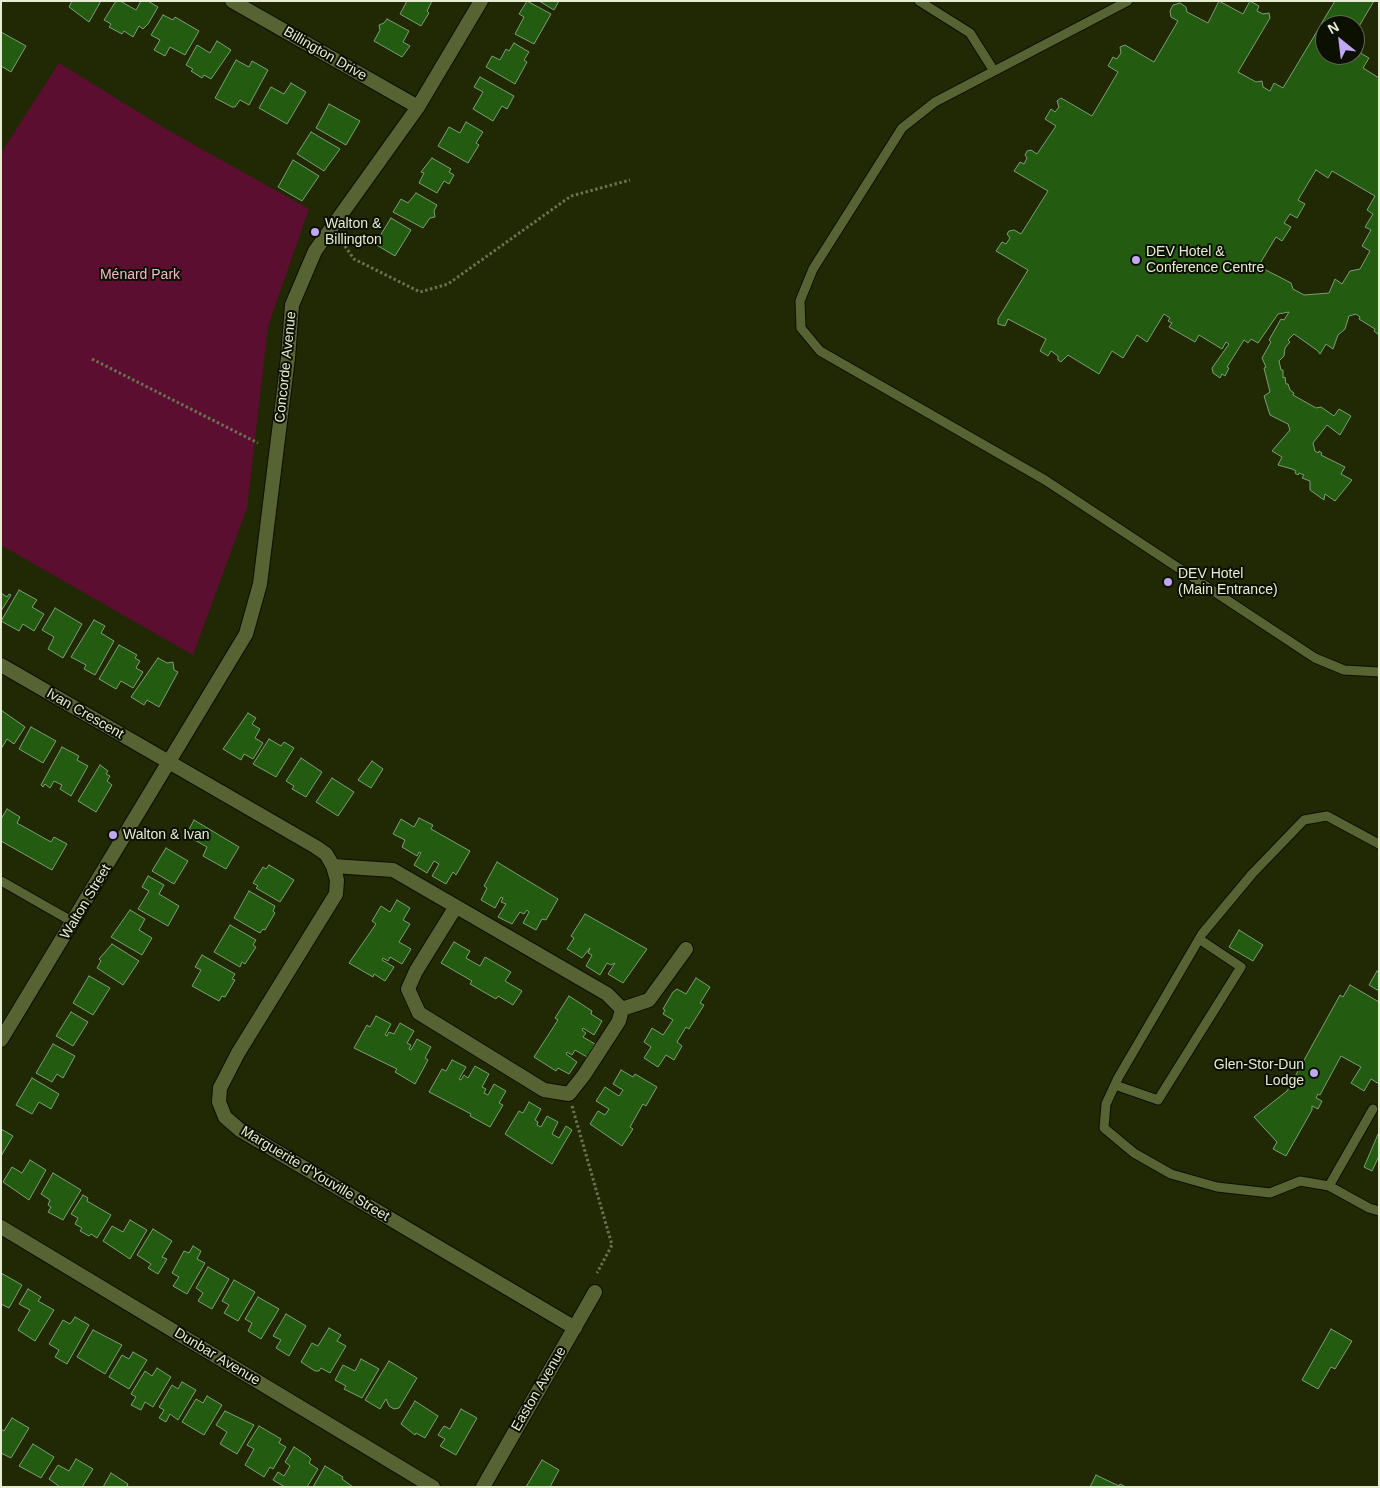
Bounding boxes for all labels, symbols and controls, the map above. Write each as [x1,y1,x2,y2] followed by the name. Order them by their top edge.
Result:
[1315,15,1365,65] north arrow
[1325,18,1342,37] text: N
[280,23,370,85] street label: Billington Drive
[325,216,382,248] place label: Walton & Billington
[309,226,321,238] marker: Walton & Billington
[1146,244,1264,276] place label: DEV Hotel & Conference Centre
[1130,254,1142,266] marker: DEV Hotel & Conference Centre
[100,267,180,283] park label: Ménard Park
[272,311,300,423] street label: Concorde Avenue
[1178,566,1278,598] place label: DEV Hotel (Main Entrance)
[1162,576,1174,588] marker: DEV Hotel (Main Entrance)
[43,685,127,743] street label: Ivan Crescent
[123,827,210,843] place label: Walton & Ivan
[107,829,119,841] marker: Walton & Ivan
[57,862,115,942] street label: Walton Street
[1214,1057,1304,1090] place label: Glen-Stor-Dun Lodge
[1308,1067,1320,1079] marker: Glen-Stor-Dun Lodge
[238,1123,392,1225] street label: Marguerite d'Youville Street
[171,1325,263,1389] street label: Dunbar Avenue
[508,1344,570,1434] street label: Easton Avenue

